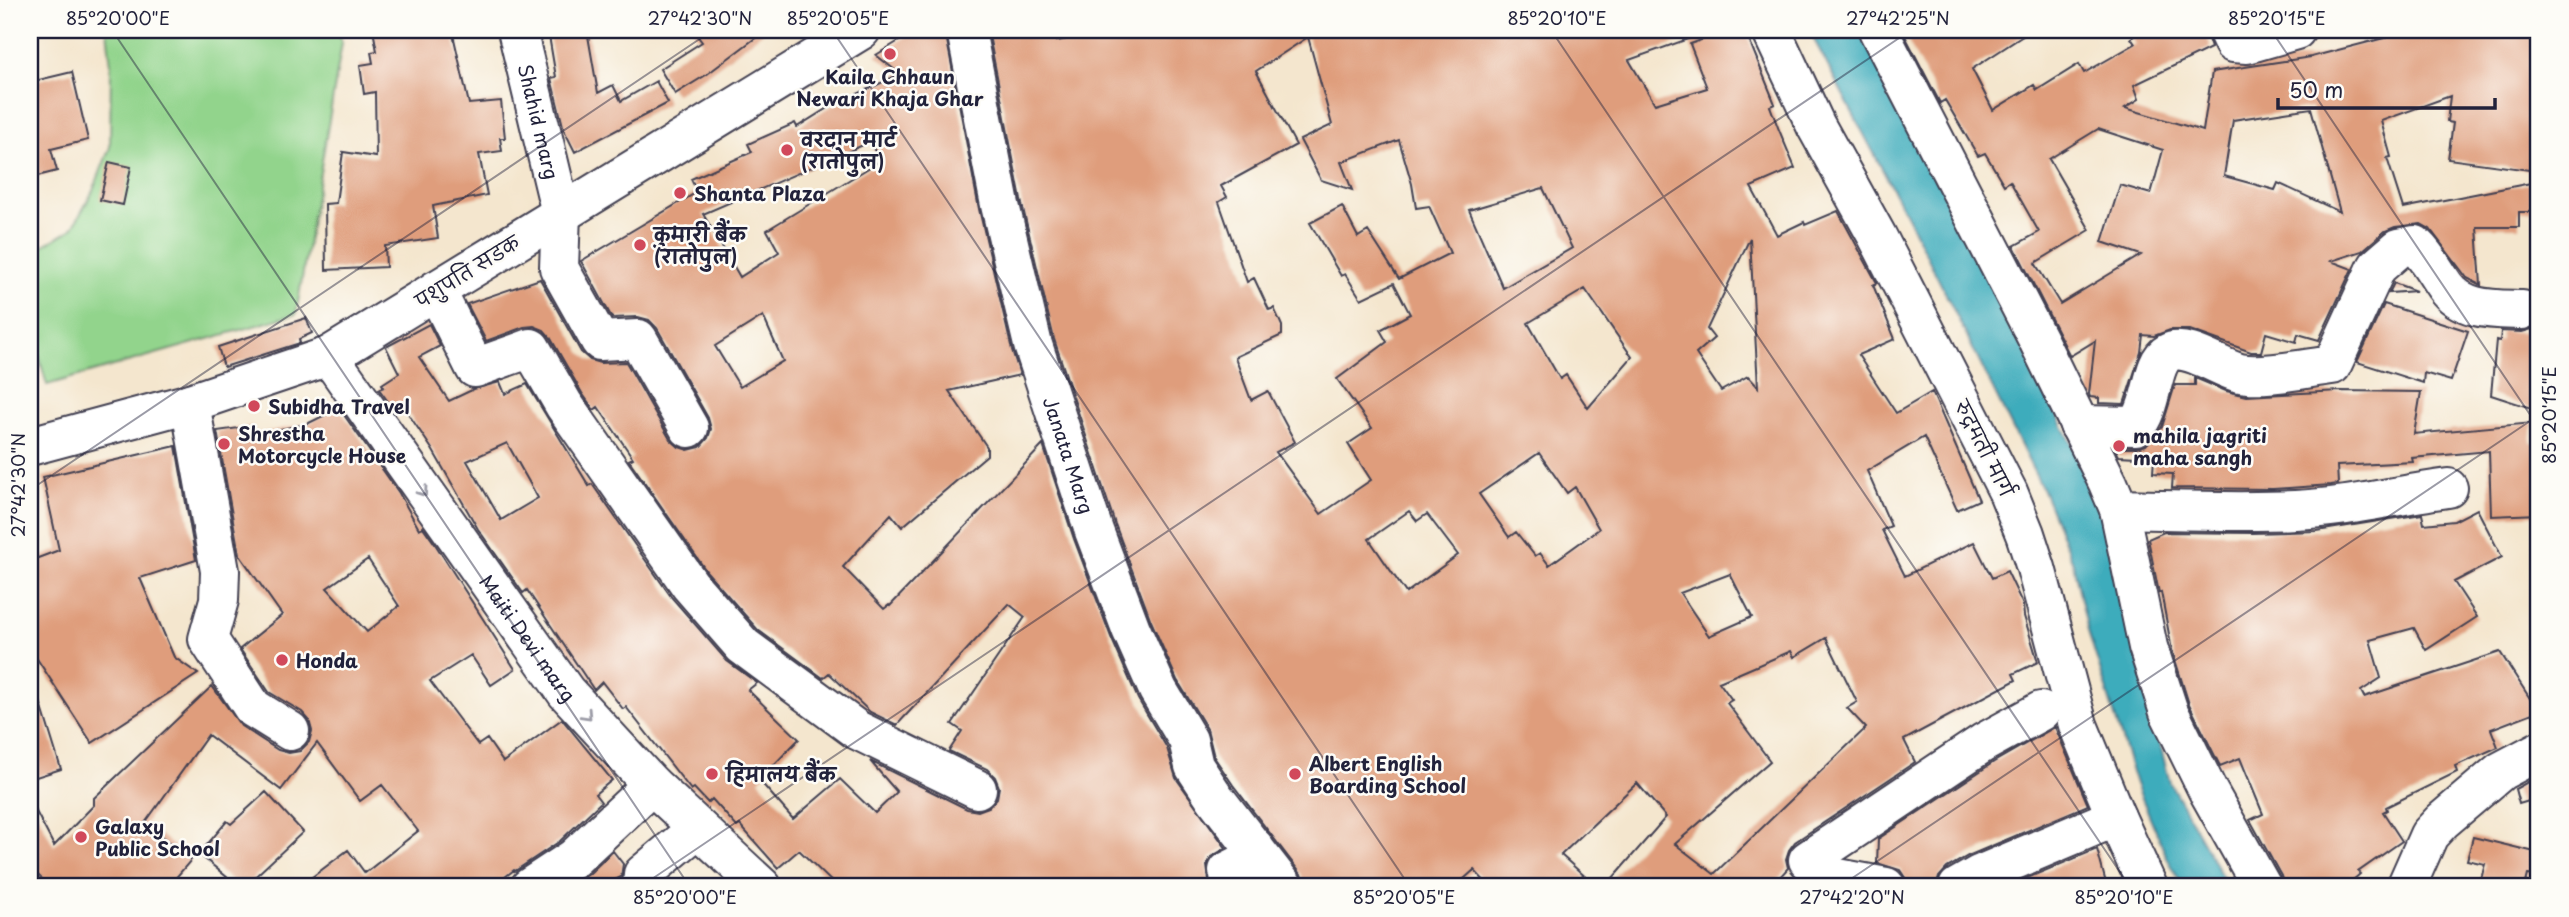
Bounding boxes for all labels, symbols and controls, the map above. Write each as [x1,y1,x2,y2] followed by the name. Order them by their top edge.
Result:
[66,4,170,31] text: 85°20'00"E
[648,4,752,31] text: 27°42'30"N
[787,4,889,31] text: 85°20'05"E
[1507,4,1607,31] text: 85°20'10"E
[1846,4,1950,31] text: 27°42'25"N
[2228,4,2326,31] text: 85°20'15"E
[882,46,898,62] marker: Kaila Chhaun Newari Khaja Ghar
[512,61,566,182] street label: Shahid marg
[797,62,984,112] place label: Kaila Chhaun Newari Khaja Ghar
[2278,66,2496,110] scale bar
[2289,73,2343,105] text: 50 m
[799,125,898,177] place label: वरदान मार्ट (रातोपुल)
[779,142,795,158] marker: वरदान मार्ट (रातोपुल)
[694,179,826,207] place label: Shanta Plaza
[672,185,688,201] marker: Shanta Plaza
[652,218,748,272] place label: कुमारी बैंक (रातोपुल)
[409,227,526,316] street label: पशुपति सडक
[632,237,648,253] marker: कुमारी बैंक (रातोपुल)
[2535,366,2562,464] text: 85°20'15"E
[268,392,410,420] place label: Subidha Travel
[1037,393,1101,517] street label: Janata Marg
[1948,394,2022,503] street label: रुद्रमती मार्ग
[246,398,262,414] marker: Subidha Travel
[238,419,406,469] place label: Shrestha Motorcycle House
[2133,421,2267,471] place label: mahila jagriti maha sangh
[4,433,31,537] text: 27°42'30"N
[216,436,232,452] marker: Shrestha Motorcycle House
[2111,438,2127,454] marker: mahila jagriti maha sangh
[415,485,428,497] one-way arrow
[473,569,582,708] street label: Maiti Devi marg
[296,646,358,674] place label: Honda
[274,652,290,668] marker: Honda
[579,707,591,720] one-way arrow
[1309,749,1466,799] place label: Albert English Boarding School
[724,758,838,788] place label: हिमालय बैंक
[704,766,720,782] marker: हिमालय बैंक
[1287,766,1303,782] marker: Albert English Boarding School
[95,812,220,862] place label: Galaxy Public School
[73,829,89,845] marker: Galaxy Public School
[633,883,737,910] text: 85°20'00"E
[1353,883,1455,910] text: 85°20'05"E
[1799,883,1905,910] text: 27°42'20"N
[2074,883,2174,910] text: 85°20'10"E

